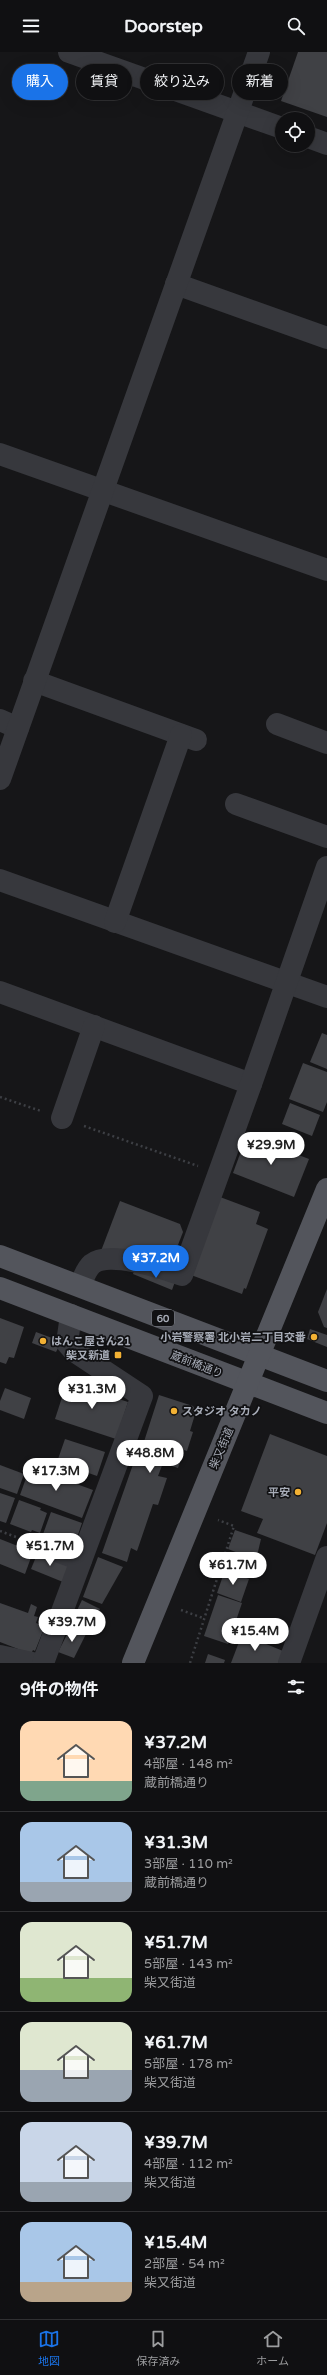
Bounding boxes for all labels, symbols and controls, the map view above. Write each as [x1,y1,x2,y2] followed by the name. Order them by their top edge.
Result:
[20,15,42,37] icon: menu
[124,15,203,37] text: Doorstep
[285,15,307,37] icon: search
[12,64,68,100] chip: 購入
[76,64,132,100] chip: 賃貸
[140,64,224,100] chip: 絞り込み
[232,64,288,100] chip: 新着
[275,112,315,152] map controls
[275,112,315,152] button: locate
[238,1132,304,1166] pin: ¥29.9M
[247,1137,295,1153] text: ¥29.9M
[123,1245,189,1279] pin: ¥37.2M
[132,1250,180,1266] text: ¥37.2M
[152,1310,174,1326] road number: 60
[160,1331,306,1344] place label: 小岩警察署 北小岩二丁目交番
[309,1332,319,1342] marker: 小岩警察署 北小岩二丁目交番
[51,1335,131,1348] place label: はんこ屋さん21
[38,1336,48,1346] marker: はんこ屋さん21
[66,1349,110,1362] place label: 柴又新道
[169,1349,225,1380] street label: 蔵前橋通り
[113,1350,123,1360] marker: 柴又新道
[59,1376,125,1410] pin: ¥31.3M
[68,1381,116,1397] text: ¥31.3M
[182,1405,262,1418] place label: スタジオ タカノ
[169,1406,179,1416] marker: スタジオ タカノ
[207,1425,236,1471] street label: 柴又街道
[117,1440,183,1474] pin: ¥48.8M
[126,1445,174,1461] text: ¥48.8M
[23,1458,89,1492] pin: ¥17.3M
[32,1463,80,1479] text: ¥17.3M
[268,1486,290,1499] place label: 平安
[293,1487,303,1497] marker: 平安
[17,1533,83,1567] pin: ¥51.7M
[26,1538,74,1554] text: ¥51.7M
[200,1552,266,1586] pin: ¥61.7M
[209,1557,257,1573] text: ¥61.7M
[39,1609,105,1643] pin: ¥39.7M
[48,1614,96,1630] text: ¥39.7M
[222,1618,288,1652] pin: ¥15.4M
[231,1623,279,1639] text: ¥15.4M
[285,1676,307,1698] icon: filters
[20,1679,99,1700] text: 9件の物件
[144,1732,207,1753] text: ¥37.2M
[52,1737,100,1785] icon: home
[144,1756,233,1772] text: 4部屋 · 148 m²
[144,1775,209,1791] text: 蔵前橋通り
[144,1832,208,1853] text: ¥31.3M
[52,1838,100,1886] icon: home
[144,1856,233,1872] text: 3部屋 · 110 m²
[144,1875,209,1891] text: 蔵前橋通り
[144,1932,208,1953] text: ¥51.7M
[52,1938,100,1986] icon: home
[144,1956,233,1972] text: 5部屋 · 143 m²
[144,1975,196,1991] text: 柴又街道
[144,2032,208,2053] text: ¥61.7M
[52,2038,100,2086] icon: home
[144,2056,233,2072] text: 5部屋 · 178 m²
[144,2075,196,2091] text: 柴又街道
[144,2132,208,2153] text: ¥39.7M
[52,2138,100,2186] icon: home
[144,2156,233,2172] text: 4部屋 · 112 m²
[144,2175,196,2191] text: 柴又街道
[144,2232,208,2253] text: ¥15.4M
[52,2238,100,2286] icon: home
[144,2256,225,2272] text: 2部屋 · 54 m²
[144,2275,196,2291] text: 柴又街道
[38,2328,60,2368] tab: 地図
[136,2328,180,2368] tab: 保存済み
[256,2328,289,2368] tab: ホーム

